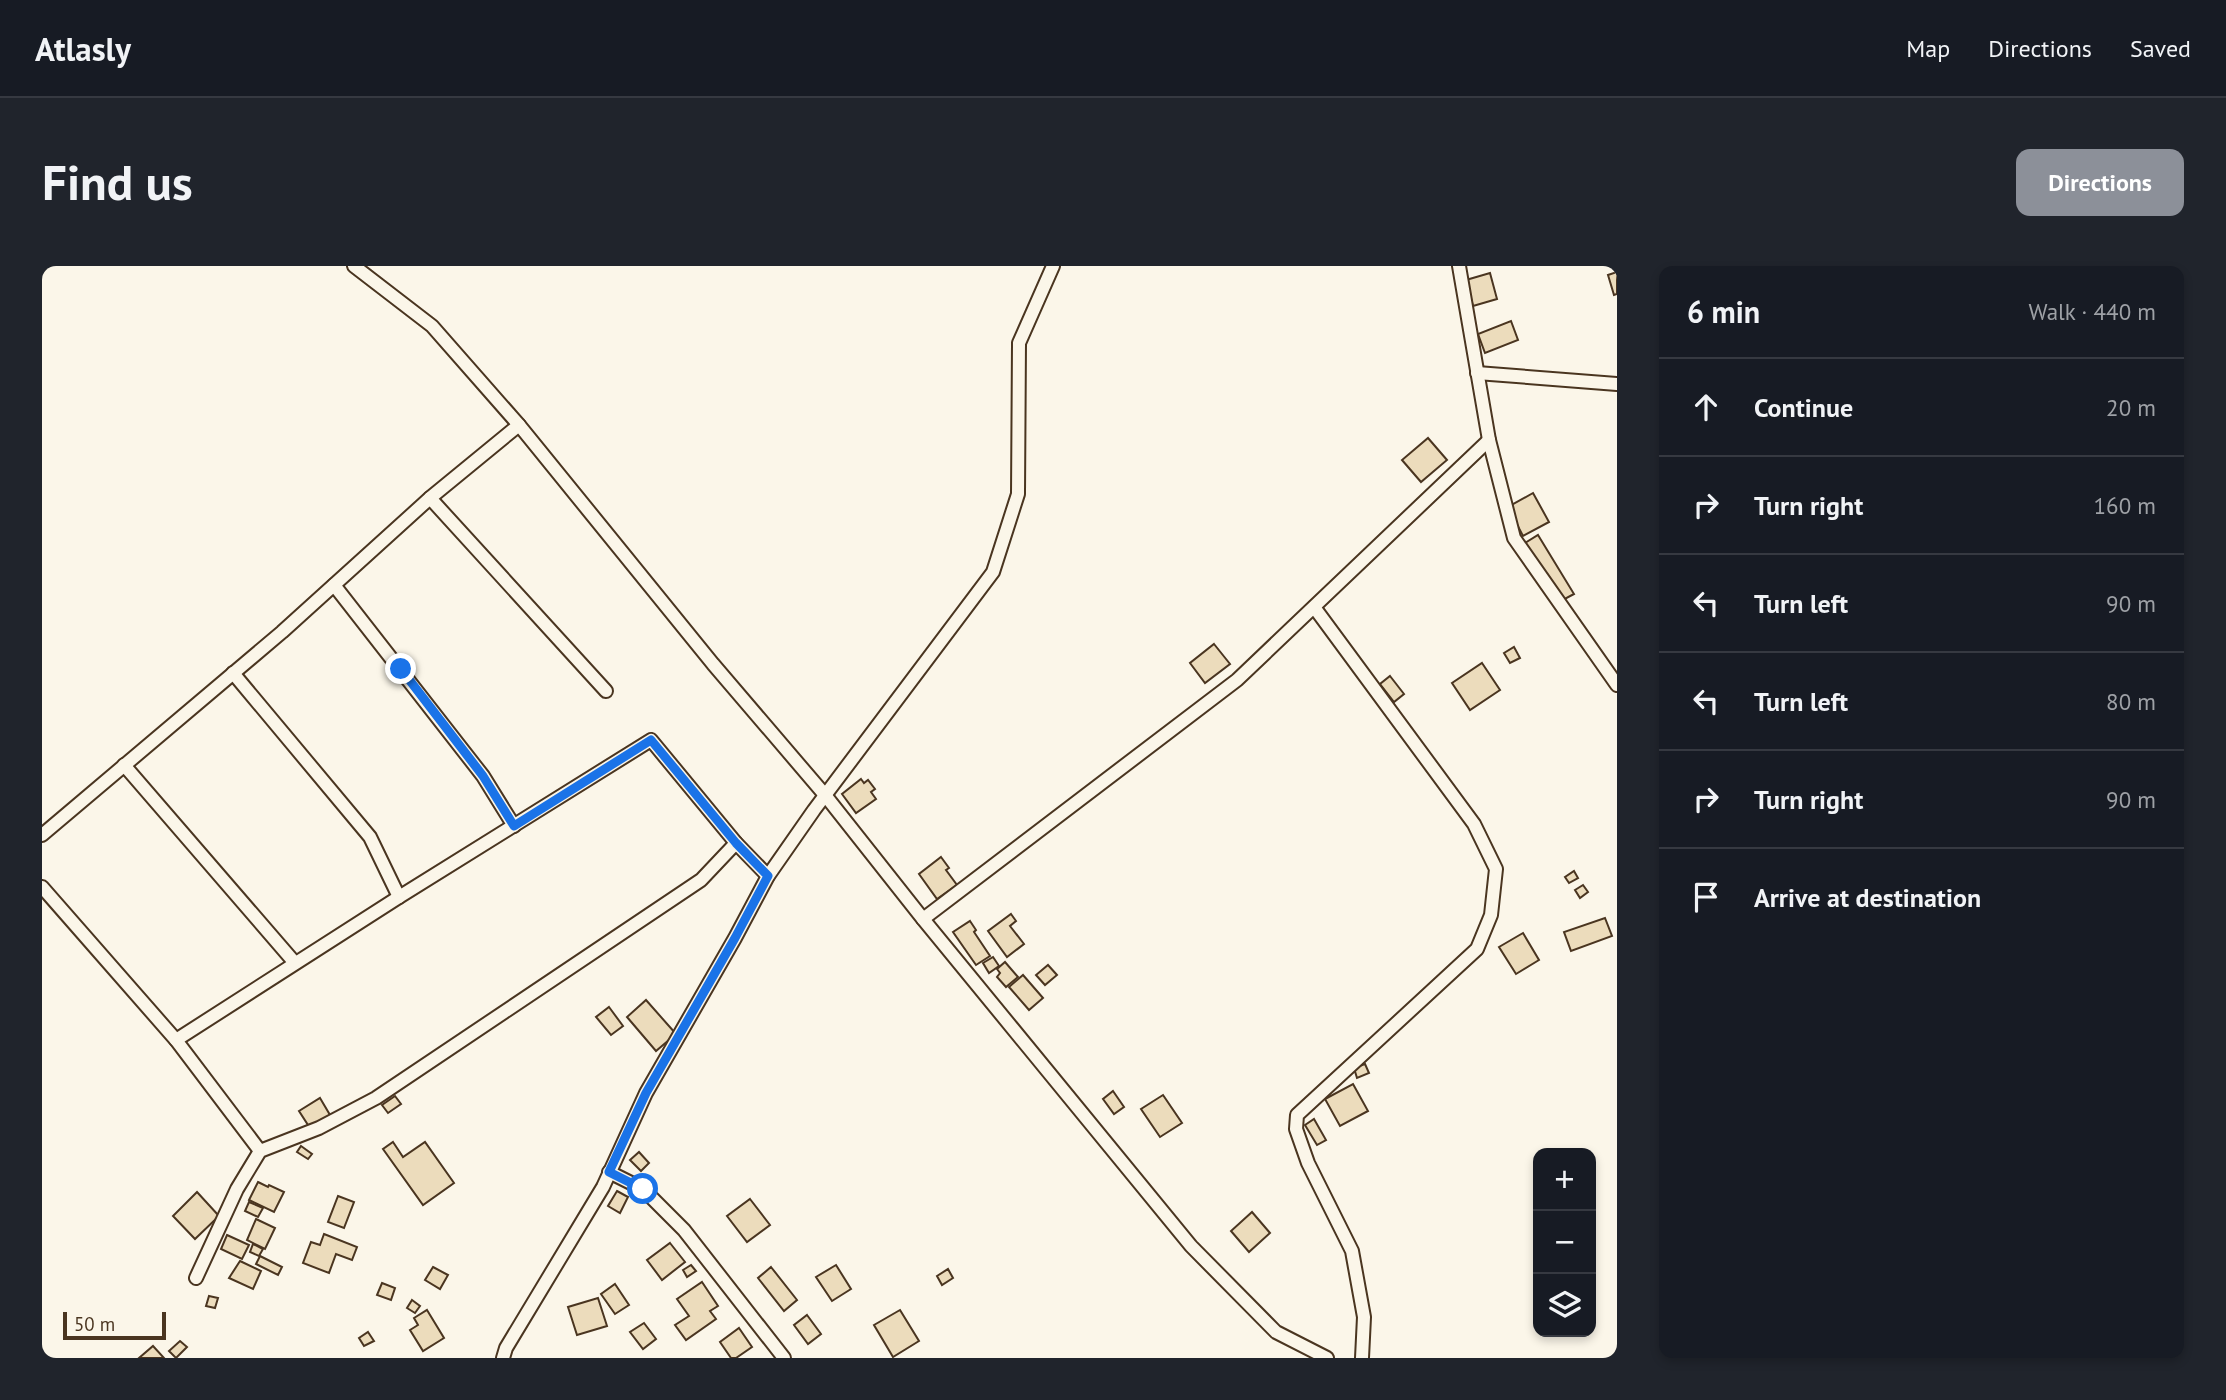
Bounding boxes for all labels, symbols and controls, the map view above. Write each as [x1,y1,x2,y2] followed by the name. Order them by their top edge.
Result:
[35,27,131,70] text: Atlasly
[1906,33,1950,64] text: Map
[1988,33,2092,64] text: Directions
[2130,33,2191,64] text: Saved
[2016,149,2184,216] button: Directions
[42,150,193,214] text: Find us
[1687,292,1760,331] text: 6 min
[2029,297,2156,326] text: Walk · 440 m
[1687,388,1725,426] icon: ahead
[1754,391,1853,424] text: Continue
[2106,393,2156,422] text: 20 m
[1687,486,1725,524] icon: right
[1754,489,1863,522] text: Turn right
[2094,491,2156,520] text: 160 m
[1687,584,1725,622] icon: left
[1754,587,1848,620] text: Turn left
[2106,589,2156,618] text: 90 m
[385,653,416,684] route end
[1687,682,1725,720] icon: left
[1754,685,1848,718] text: Turn left
[2106,687,2156,716] text: 80 m
[1687,780,1725,818] icon: right
[1754,783,1863,816] text: Turn right
[2106,785,2156,814] text: 90 m
[1687,878,1725,916] icon: arrive
[1754,881,1981,914] text: Arrive at destination
[1533,1148,1596,1337] map controls
[1533,1148,1596,1211] button: +
[627,1173,658,1204] route start
[1533,1211,1596,1274] button: −
[1533,1274,1596,1337] button: layers
[63,1309,166,1341] scale bar
[74,1312,115,1336] text: 50 m

